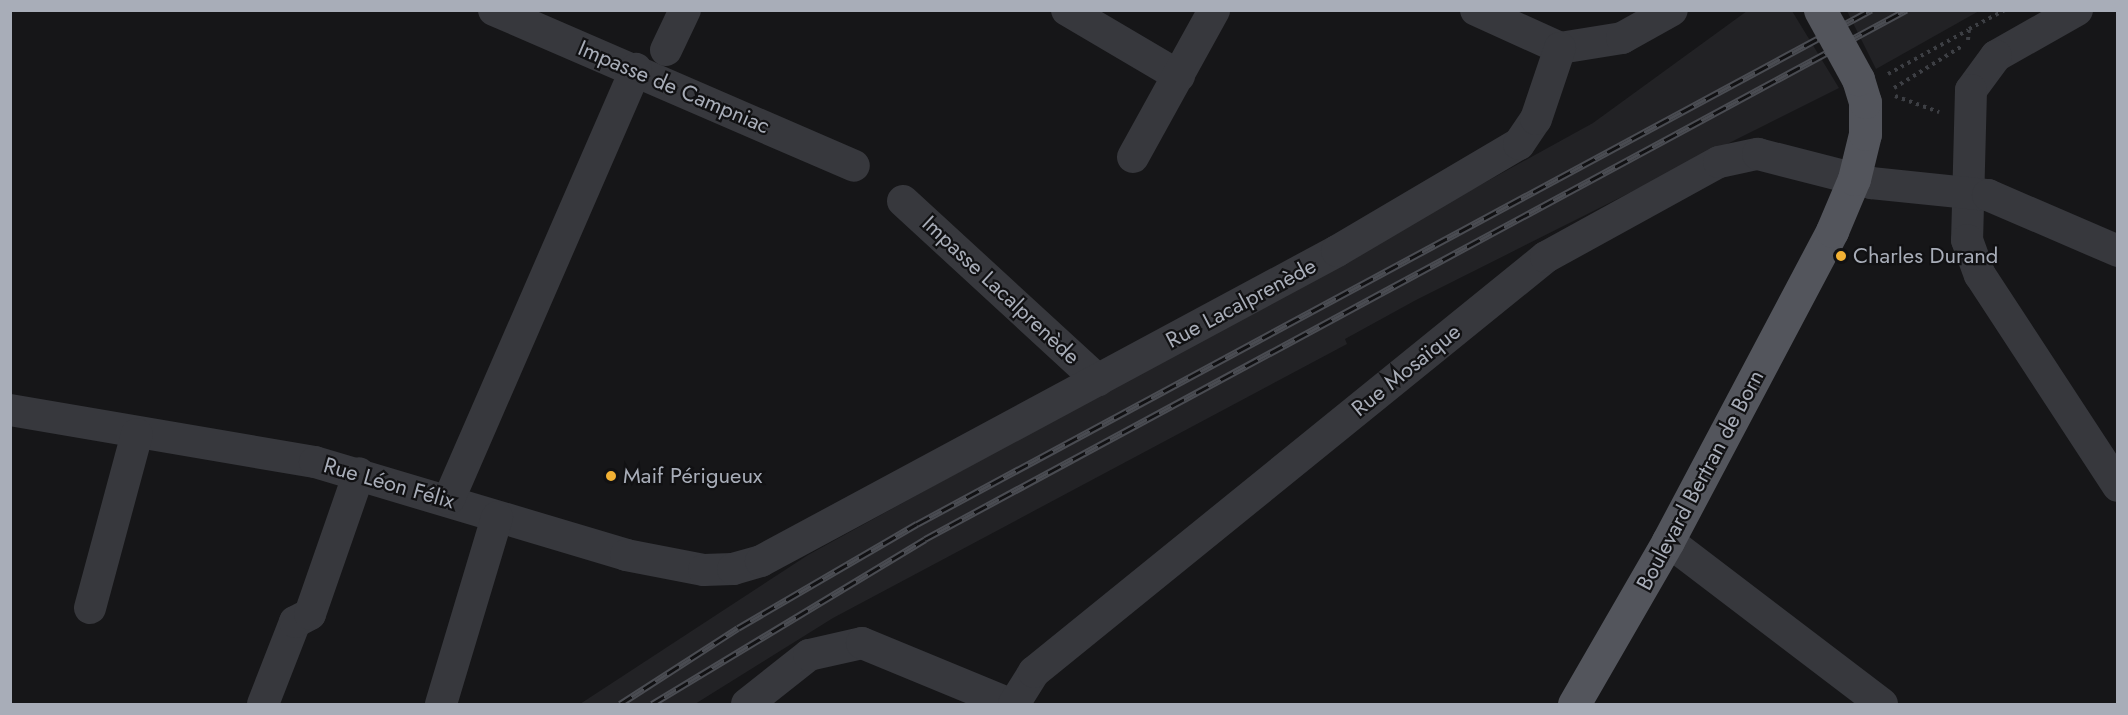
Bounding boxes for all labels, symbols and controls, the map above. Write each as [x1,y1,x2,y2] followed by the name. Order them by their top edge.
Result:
[574,35,774,139] street label: Impasse de Campniac
[917,210,1085,370] street label: Impasse Lacalprenède
[1853,243,1998,269] place label: Charles Durand
[1834,249,1848,263] marker: Charles Durand
[1161,252,1321,354] street label: Rue Lacalprenède
[1346,318,1466,422] street label: Rue Mosaïque
[1631,365,1769,595] street label: Boulevard Bertran de Born
[321,452,457,514] street label: Rue Léon Félix
[623,463,762,489] place label: Maif Périgueux
[604,469,618,483] marker: Maif Périgueux

